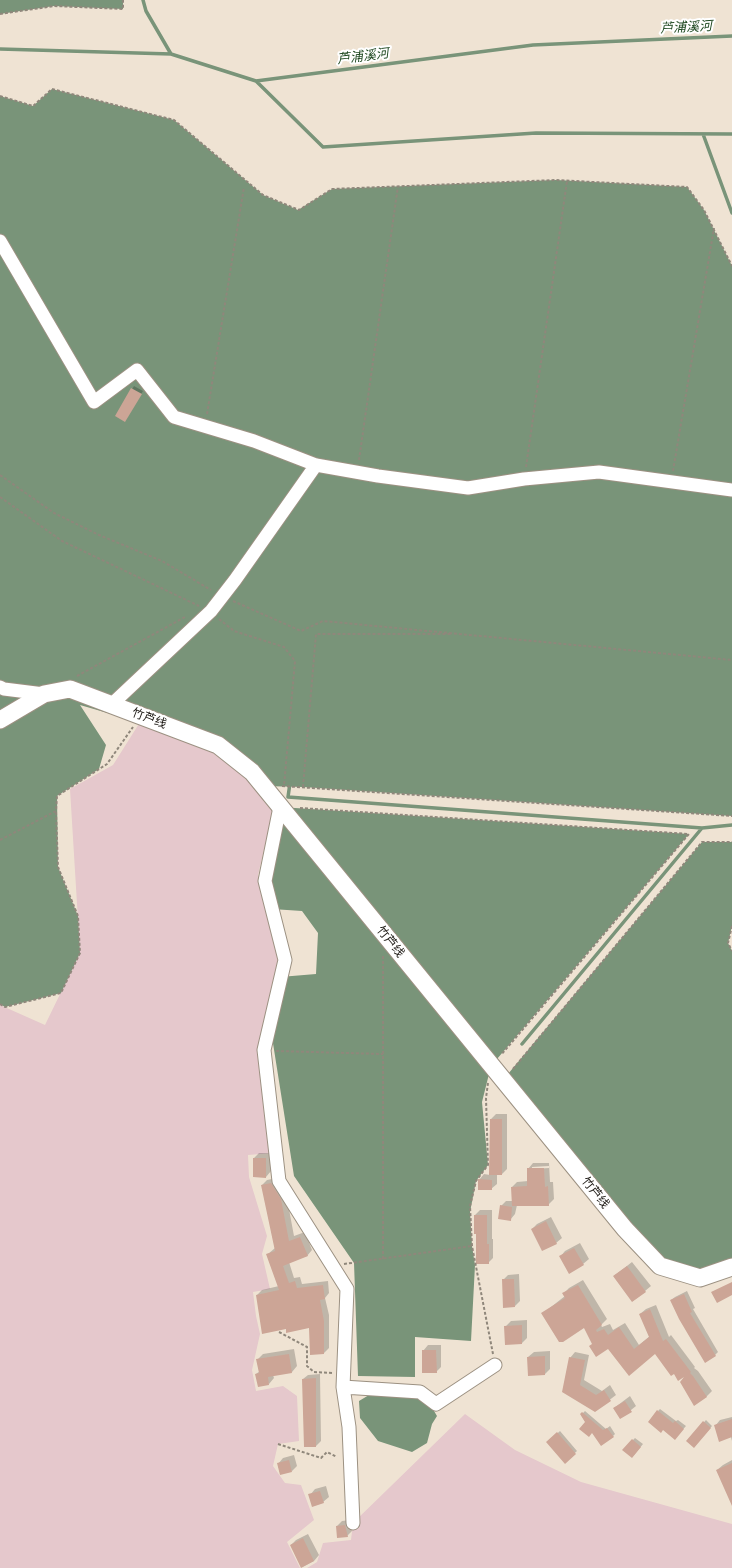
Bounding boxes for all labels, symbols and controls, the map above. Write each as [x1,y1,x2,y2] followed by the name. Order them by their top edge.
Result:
[660,19,712,37] water label: 芦浦溪河
[336,46,390,68] water label: 芦浦溪河
[130,706,168,732] street label: 竹芦线
[373,923,407,961] street label: 竹芦线
[578,1174,612,1212] street label: 竹芦线

